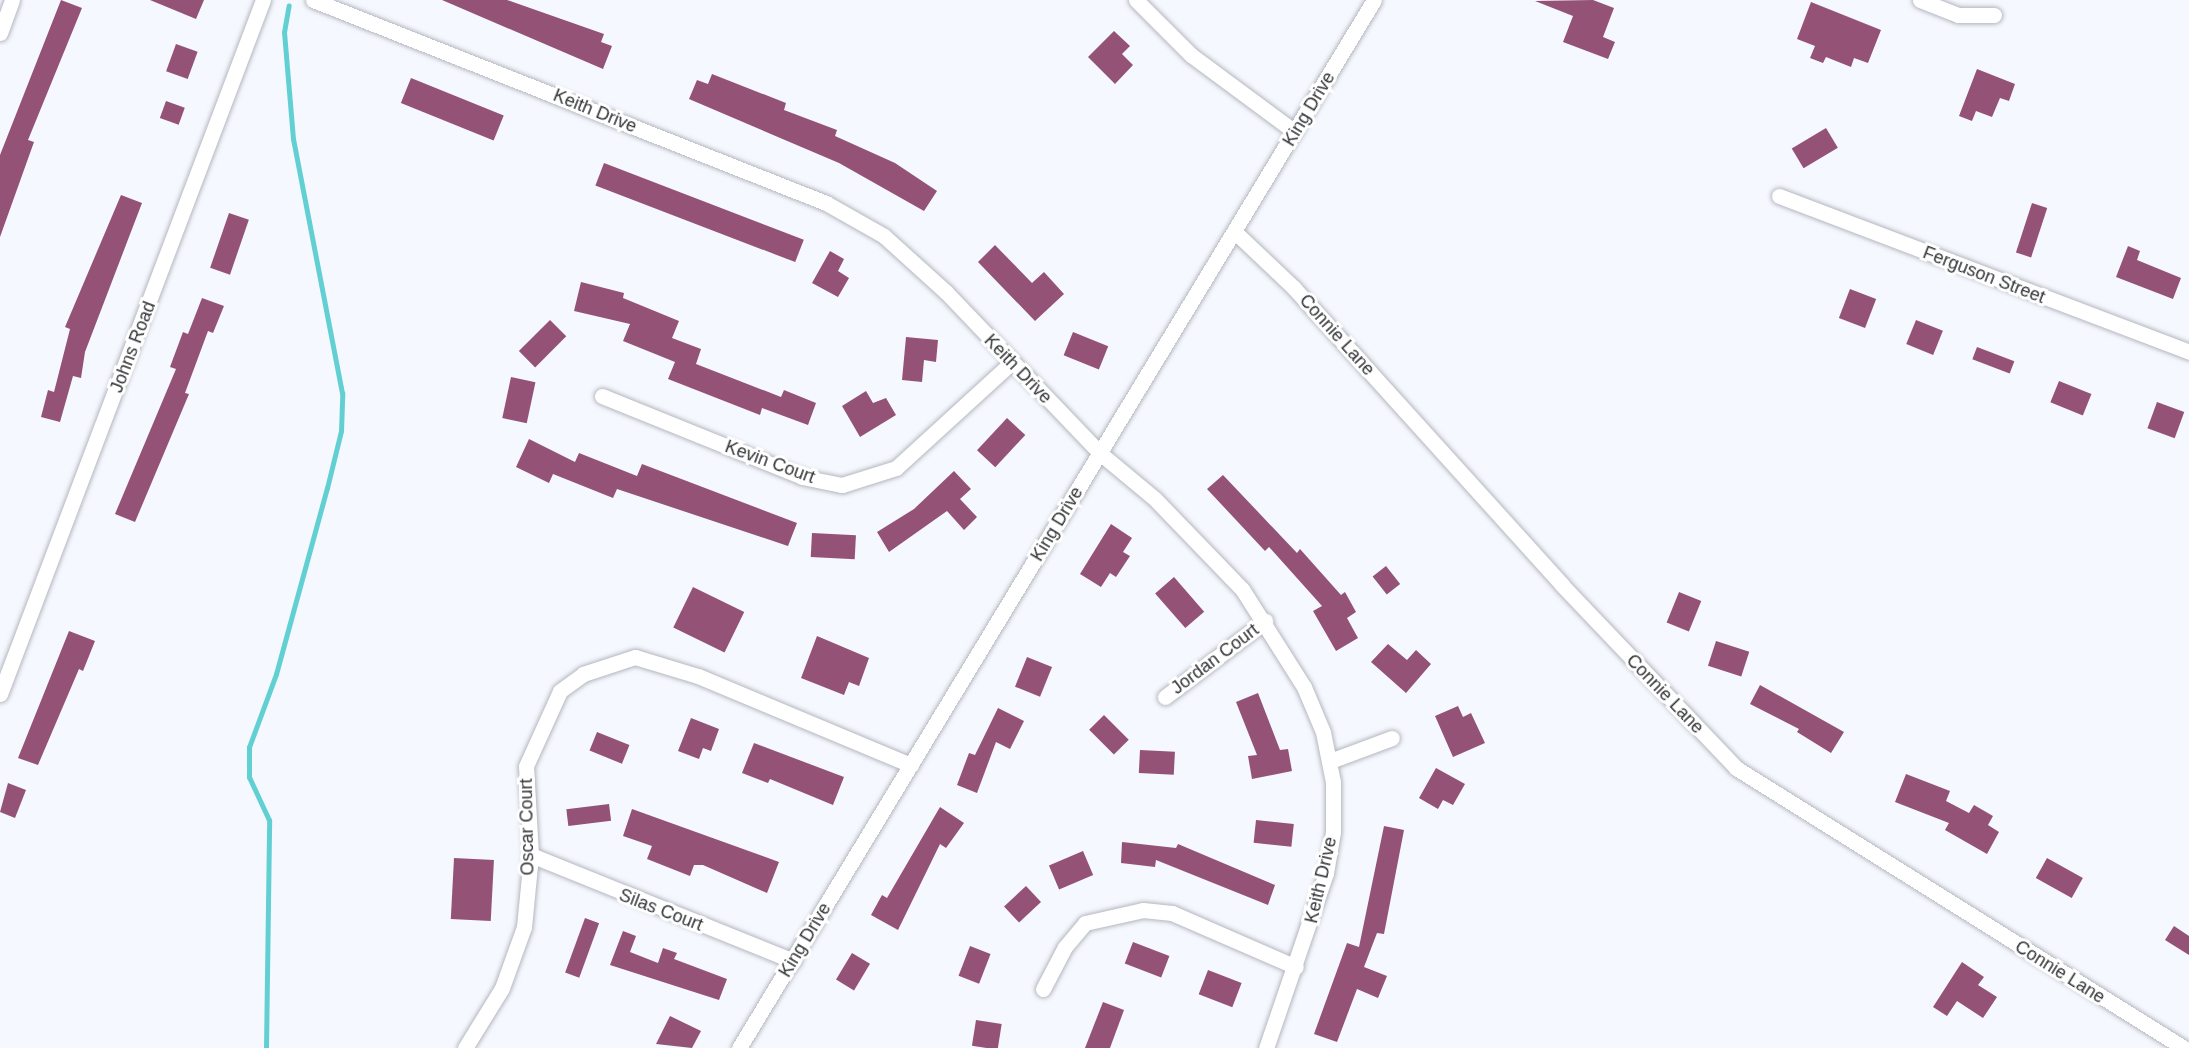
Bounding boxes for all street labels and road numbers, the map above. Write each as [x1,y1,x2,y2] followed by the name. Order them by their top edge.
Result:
[1278,68,1340,150] street label: King Drive
[550,84,640,138] street label: Keith Drive
[1920,242,2048,308] street label: Ferguson Street
[1295,290,1379,380] street label: Connie Lane
[106,298,160,396] street label: Johns Road
[980,330,1056,408] street label: Keith Drive
[722,436,818,488] street label: Kevin Court
[1026,483,1088,565] street label: King Drive
[1167,619,1263,699] street label: Jordan Court
[1622,650,1708,738] street label: Connie Lane
[515,778,539,876] street label: Oscar Court
[1301,835,1341,925] street label: Keith Drive
[616,884,706,936] street label: Silas Court
[774,899,836,981] street label: King Drive
[2011,936,2109,1008] street label: Connie Lane

